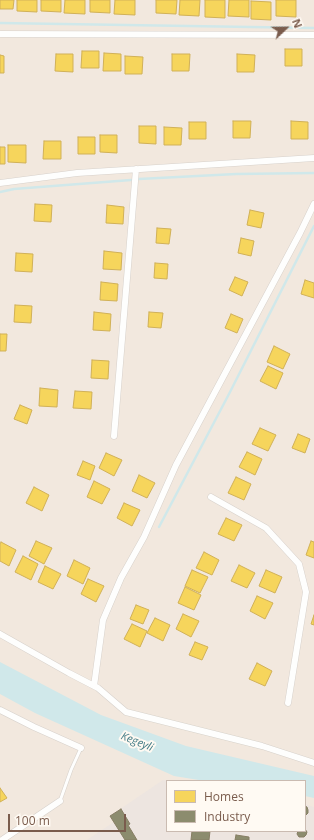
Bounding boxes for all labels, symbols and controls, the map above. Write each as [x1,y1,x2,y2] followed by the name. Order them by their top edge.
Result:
[266,8,306,48] north arrow
[289,16,306,30] text: N
[119,730,155,754] water label: Kegeyli
[166,780,306,832] legend
[204,788,244,805] text: Homes
[10,806,128,832] scale bar
[204,808,250,825] text: Industry
[15,812,50,829] text: 100 m

